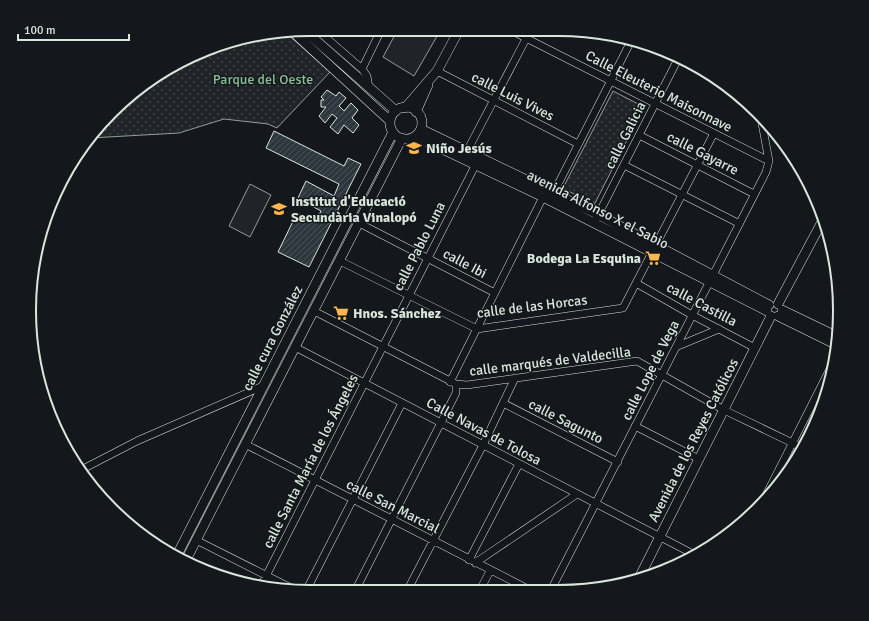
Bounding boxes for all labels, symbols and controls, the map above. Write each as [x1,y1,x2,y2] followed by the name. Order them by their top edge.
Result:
[18,16,129,42] scale bar
[24,23,56,38] text: 100 m
[583,47,735,136] street label: Calle Eleuterio Maisonnave
[469,68,557,125] street label: calle Luis Vives
[213,71,313,88] park label: Parque del Oeste
[601,99,650,172] street label: calle Galicia
[664,128,741,179] street label: calle Gayarre
[405,139,423,157] school or university icon: Niño Jesús
[426,140,492,157] place label: Niño Jesús
[524,166,671,253] street label: avenida Alfonso X el Sabio
[291,193,417,226] place label: Institut d'Educació Secundària Vinalopó
[390,199,449,294] street label: calle Pablo Luna
[270,200,288,218] school or university icon: Institut d'Educació Secundària Vinalopó
[440,245,490,282] street label: calle Ibi
[644,249,662,267] supermarket icon: Bodega La Esquina
[527,250,641,267] place label: Bodega La Esquina
[664,279,740,330] street label: calle Castilla
[239,283,306,394] street label: calle cura González
[476,291,588,322] street label: calle de las Horcas
[332,304,350,322] supermarket icon: Hnos. Sánchez
[353,305,441,322] place label: Hnos. Sánchez
[618,317,683,423] street label: calle Lope de Vega
[468,343,632,380] street label: calle marqués de Valdecilla
[645,356,742,525] street label: Avenida de los Reyes Católicos
[259,372,362,551] street label: calle Santa María de los Ángeles
[423,394,544,469] street label: Calle Navas de Tolosa
[526,395,606,447] street label: calle Sagunto
[343,476,442,537] street label: calle San Marcial

